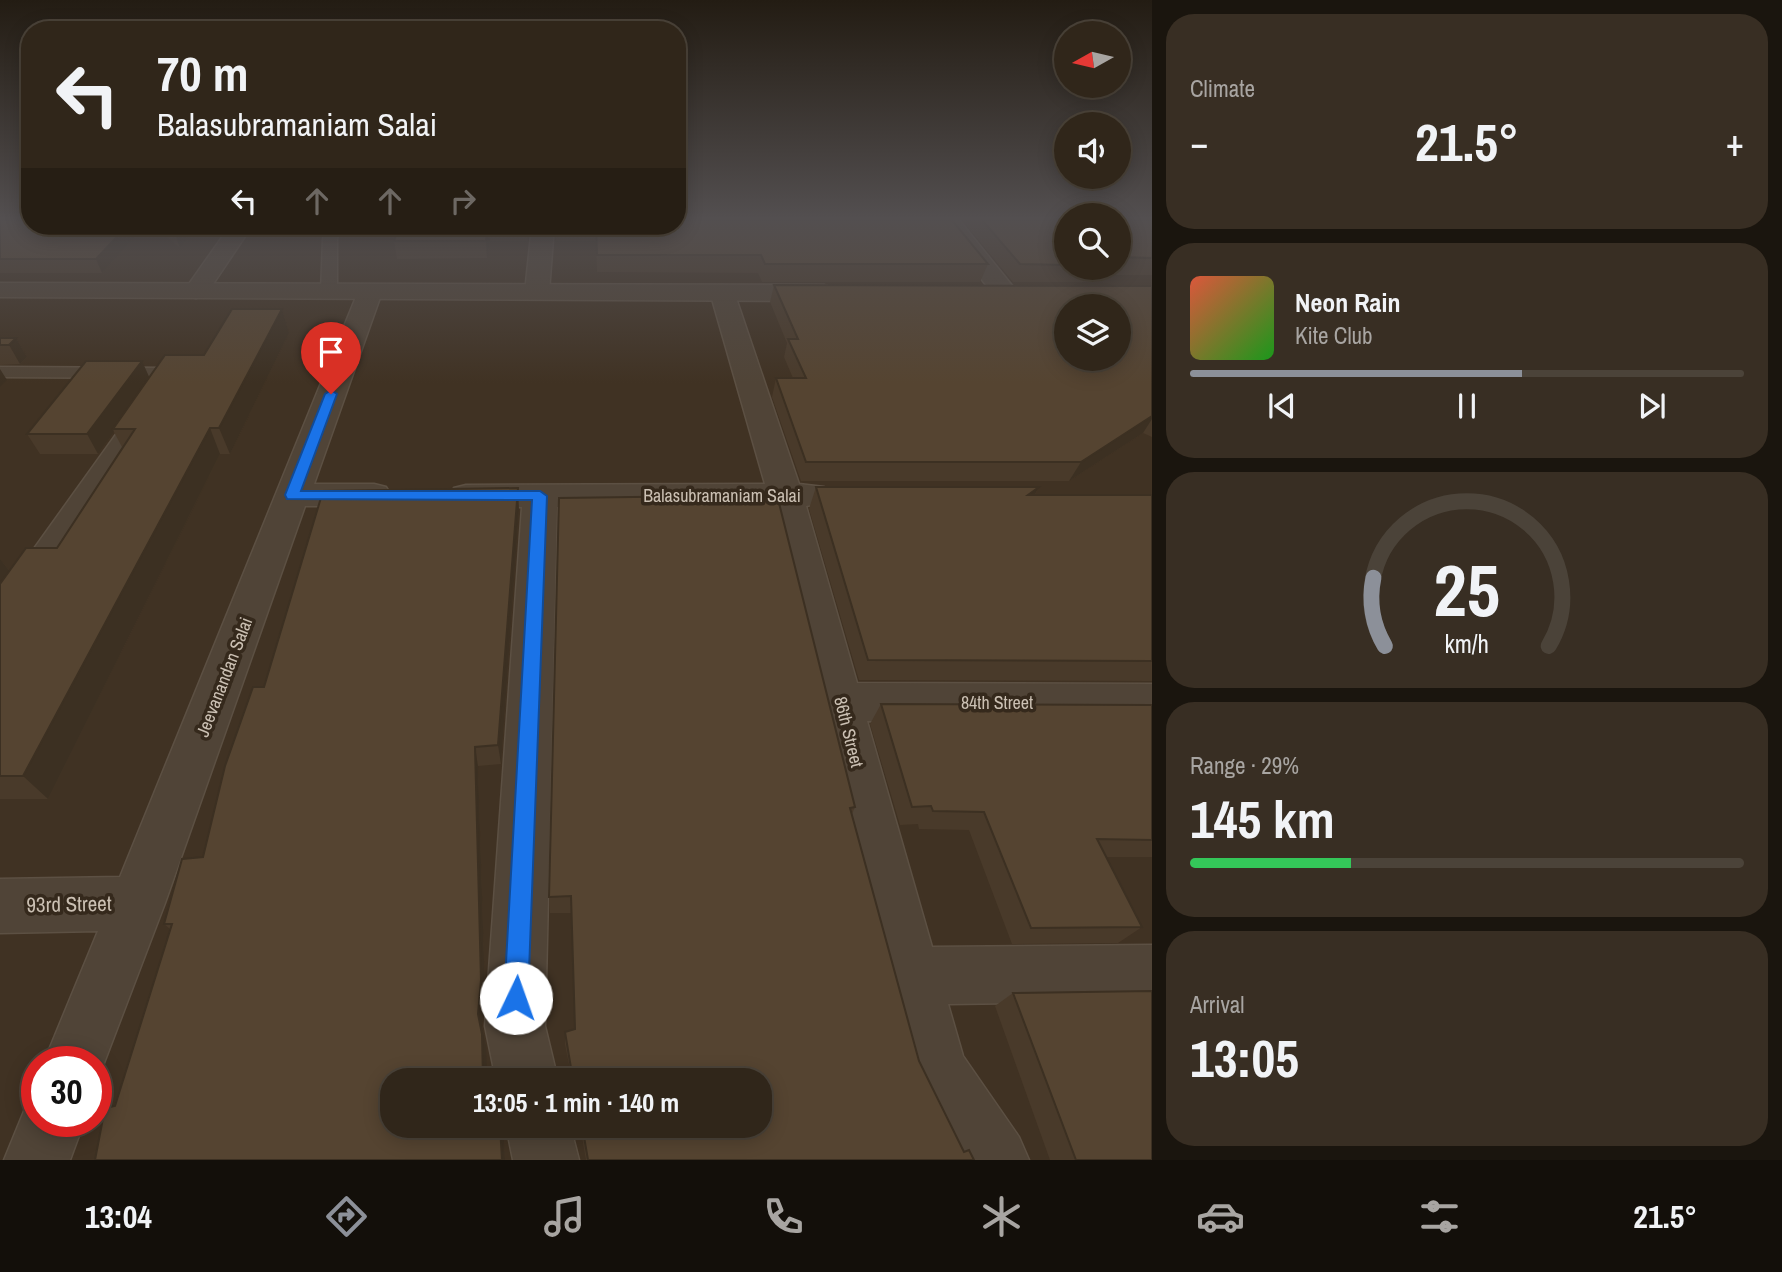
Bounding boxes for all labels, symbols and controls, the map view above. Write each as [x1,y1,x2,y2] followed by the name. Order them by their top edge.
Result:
[1054,21,1130,98] north arrow
[1054,21,1131,371] map controls
[157,40,249,106] text: 70 m
[42,49,133,140] icon: left
[1190,73,1255,104] text: Climate
[157,103,437,146] text: Balasubramaniam Salai
[1415,107,1519,177] text: 21.5°
[1054,112,1131,189] button: sound
[1190,117,1208,168] text: −
[1726,117,1744,168] text: +
[225,182,263,220] icon: left
[298,182,336,220] icon: ahead
[371,182,409,220] icon: ahead
[444,182,482,220] icon: right
[1054,203,1131,280] button: search
[1295,285,1400,320] text: Neon Rain
[1054,294,1131,371] button: layers
[1295,320,1373,351] text: Kite Club
[301,322,361,394] pin
[312,333,350,371] icon: arrive
[1263,387,1301,425] icon: previous
[1448,387,1486,425] icon: pause
[1633,387,1671,425] icon: next
[643,483,801,508] street label: Balasubramaniam Salai
[1434,541,1500,639] text: 25
[190,614,258,740] street label: Jeevanandan Salai
[1445,627,1489,661] text: km/h
[961,690,1033,715] street label: 84th Street
[828,694,870,770] street label: 86th Street
[1190,750,1299,781] text: Range · 29%
[1190,784,1335,854] text: 145 km
[26,889,112,919] street label: 93rd Street
[479,961,553,1035] position arrow
[1190,989,1245,1020] text: Arrival
[1190,1023,1299,1093] text: 13:05
[21,1046,112,1137] speed limit sign: 30
[473,1085,679,1120] text: 13:05 · 1 min · 140 m
[322,1192,371,1241] icon: directions
[540,1192,589,1241] icon: music
[759,1192,808,1241] icon: phone
[977,1192,1026,1241] icon: climate
[1196,1192,1245,1241] icon: car
[1415,1192,1464,1241] icon: filters
[85,1195,152,1238] text: 13:04
[1633,1195,1697,1238] text: 21.5°

